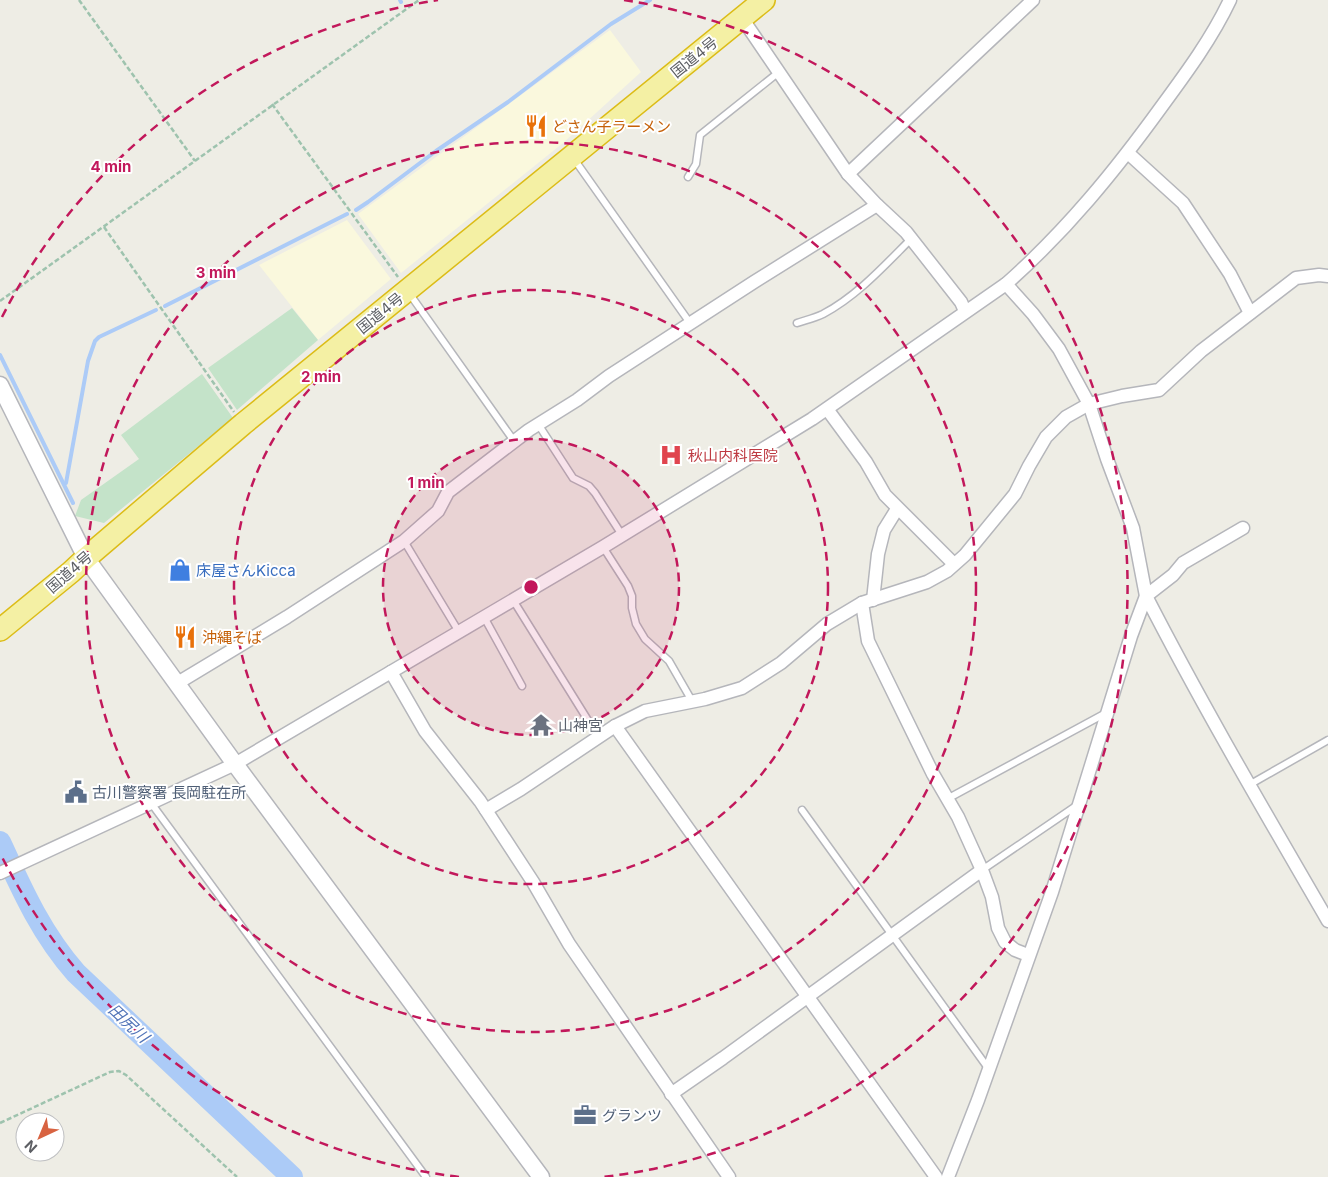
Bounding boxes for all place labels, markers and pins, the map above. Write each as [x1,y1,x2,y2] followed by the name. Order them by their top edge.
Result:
[523,113,549,139] restaurant icon: どさん子ラーメン
[552,117,671,136] place label: どさん子ラーメン
[658,442,684,468] hospital icon: 秋山内科医院
[688,446,778,465] place label: 秋山内科医院
[167,557,193,583] shop icon: 床屋さんKicca
[196,561,296,580] place label: 床屋さんKicca
[522,578,540,596] centre of rings
[172,624,198,650] restaurant icon: 沖縄そば
[202,628,262,647] place label: 沖縄そば
[528,712,554,738] temple icon: 山神宮
[558,716,603,735] place label: 山神宮
[63,779,89,805] public building icon: 古川警察署 長岡駐在所
[92,783,246,802] place label: 古川警察署 長岡駐在所
[572,1102,598,1128] office icon: グランツ
[602,1106,662,1125] place label: グランツ

